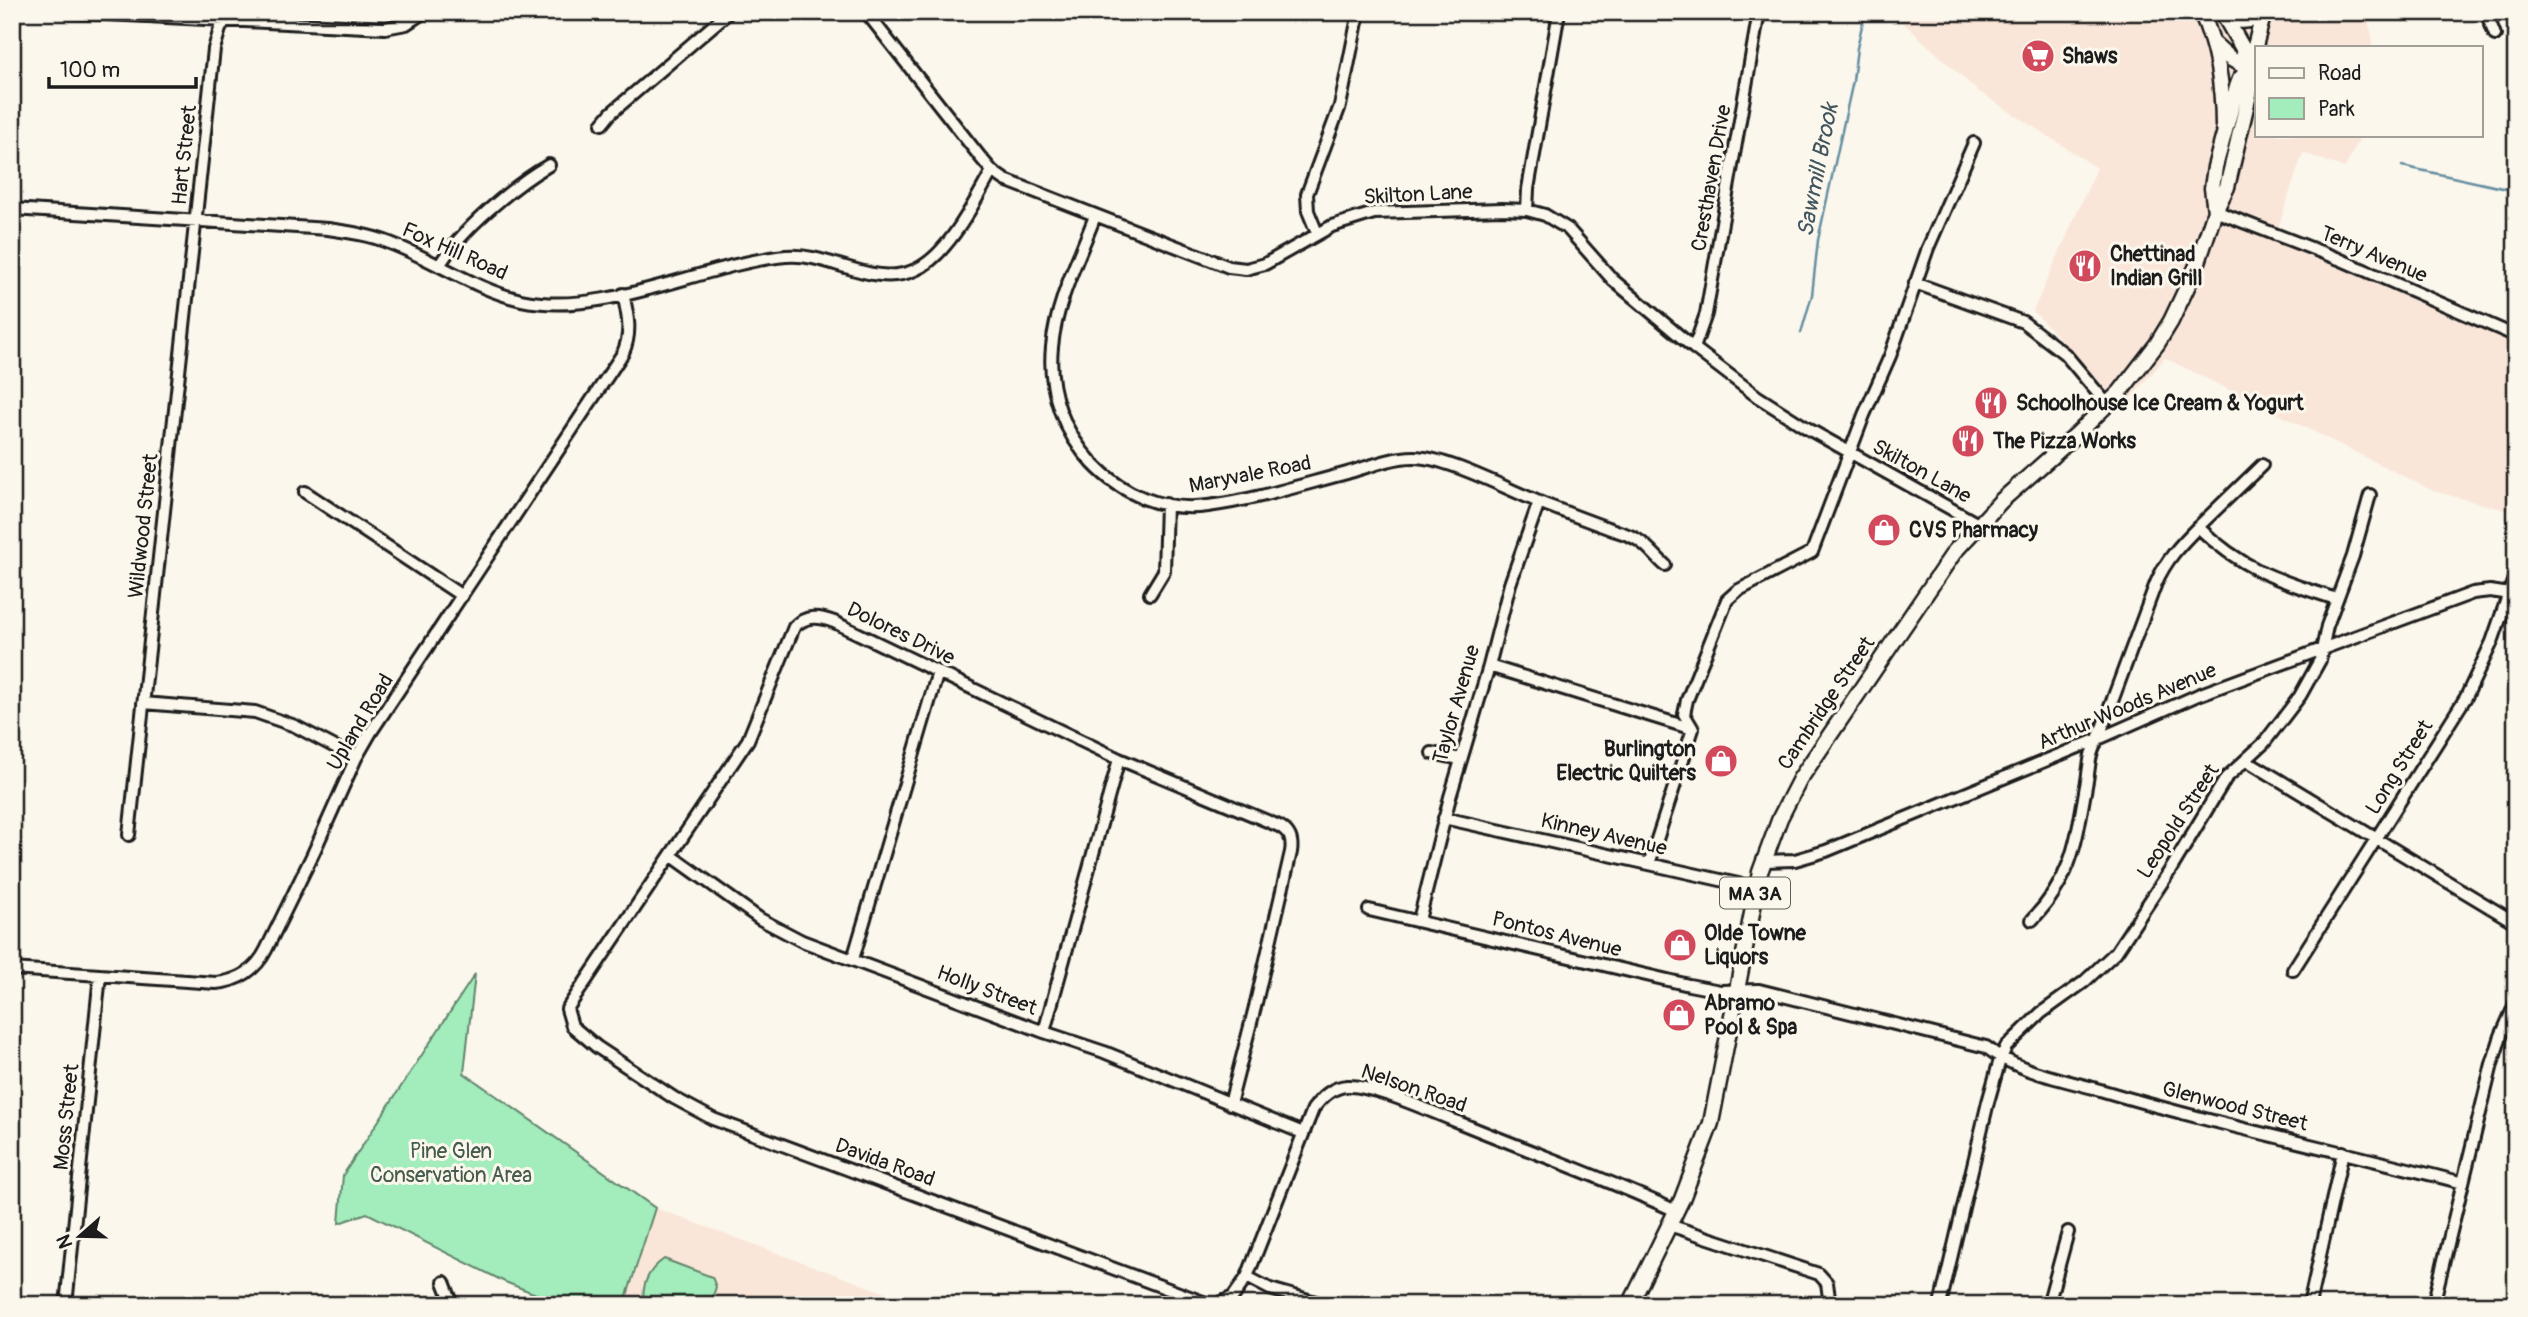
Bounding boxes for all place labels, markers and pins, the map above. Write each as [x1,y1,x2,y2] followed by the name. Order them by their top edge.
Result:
[2019,37,2057,75] supermarket icon: Shaws
[2062,43,2118,70] place label: Shaws
[2110,241,2203,292] place label: Chettinad Indian Grill
[2066,247,2104,285] restaurant icon: Chettinad Indian Grill
[1972,384,2010,422] restaurant icon: Schoolhouse Ice Cream & Yogurt
[2016,390,2304,417] place label: Schoolhouse Ice Cream & Yogurt
[1949,422,1987,460] restaurant icon: The Pizza Works
[1992,428,2136,455] place label: The Pizza Works
[1865,511,1903,549] shop icon: CVS Pharmacy
[1909,517,2038,544] place label: CVS Pharmacy
[1556,736,1697,787] place label: Burlington Electric Quilters
[1702,742,1740,780] shop icon: Burlington Electric Quilters
[1704,920,1807,971] place label: Olde Towne Liquors
[1661,926,1699,964] shop icon: Olde Towne Liquors
[1704,990,1798,1041] place label: Abramo Pool & Spa
[1660,996,1698,1034] shop icon: Abramo Pool & Spa

